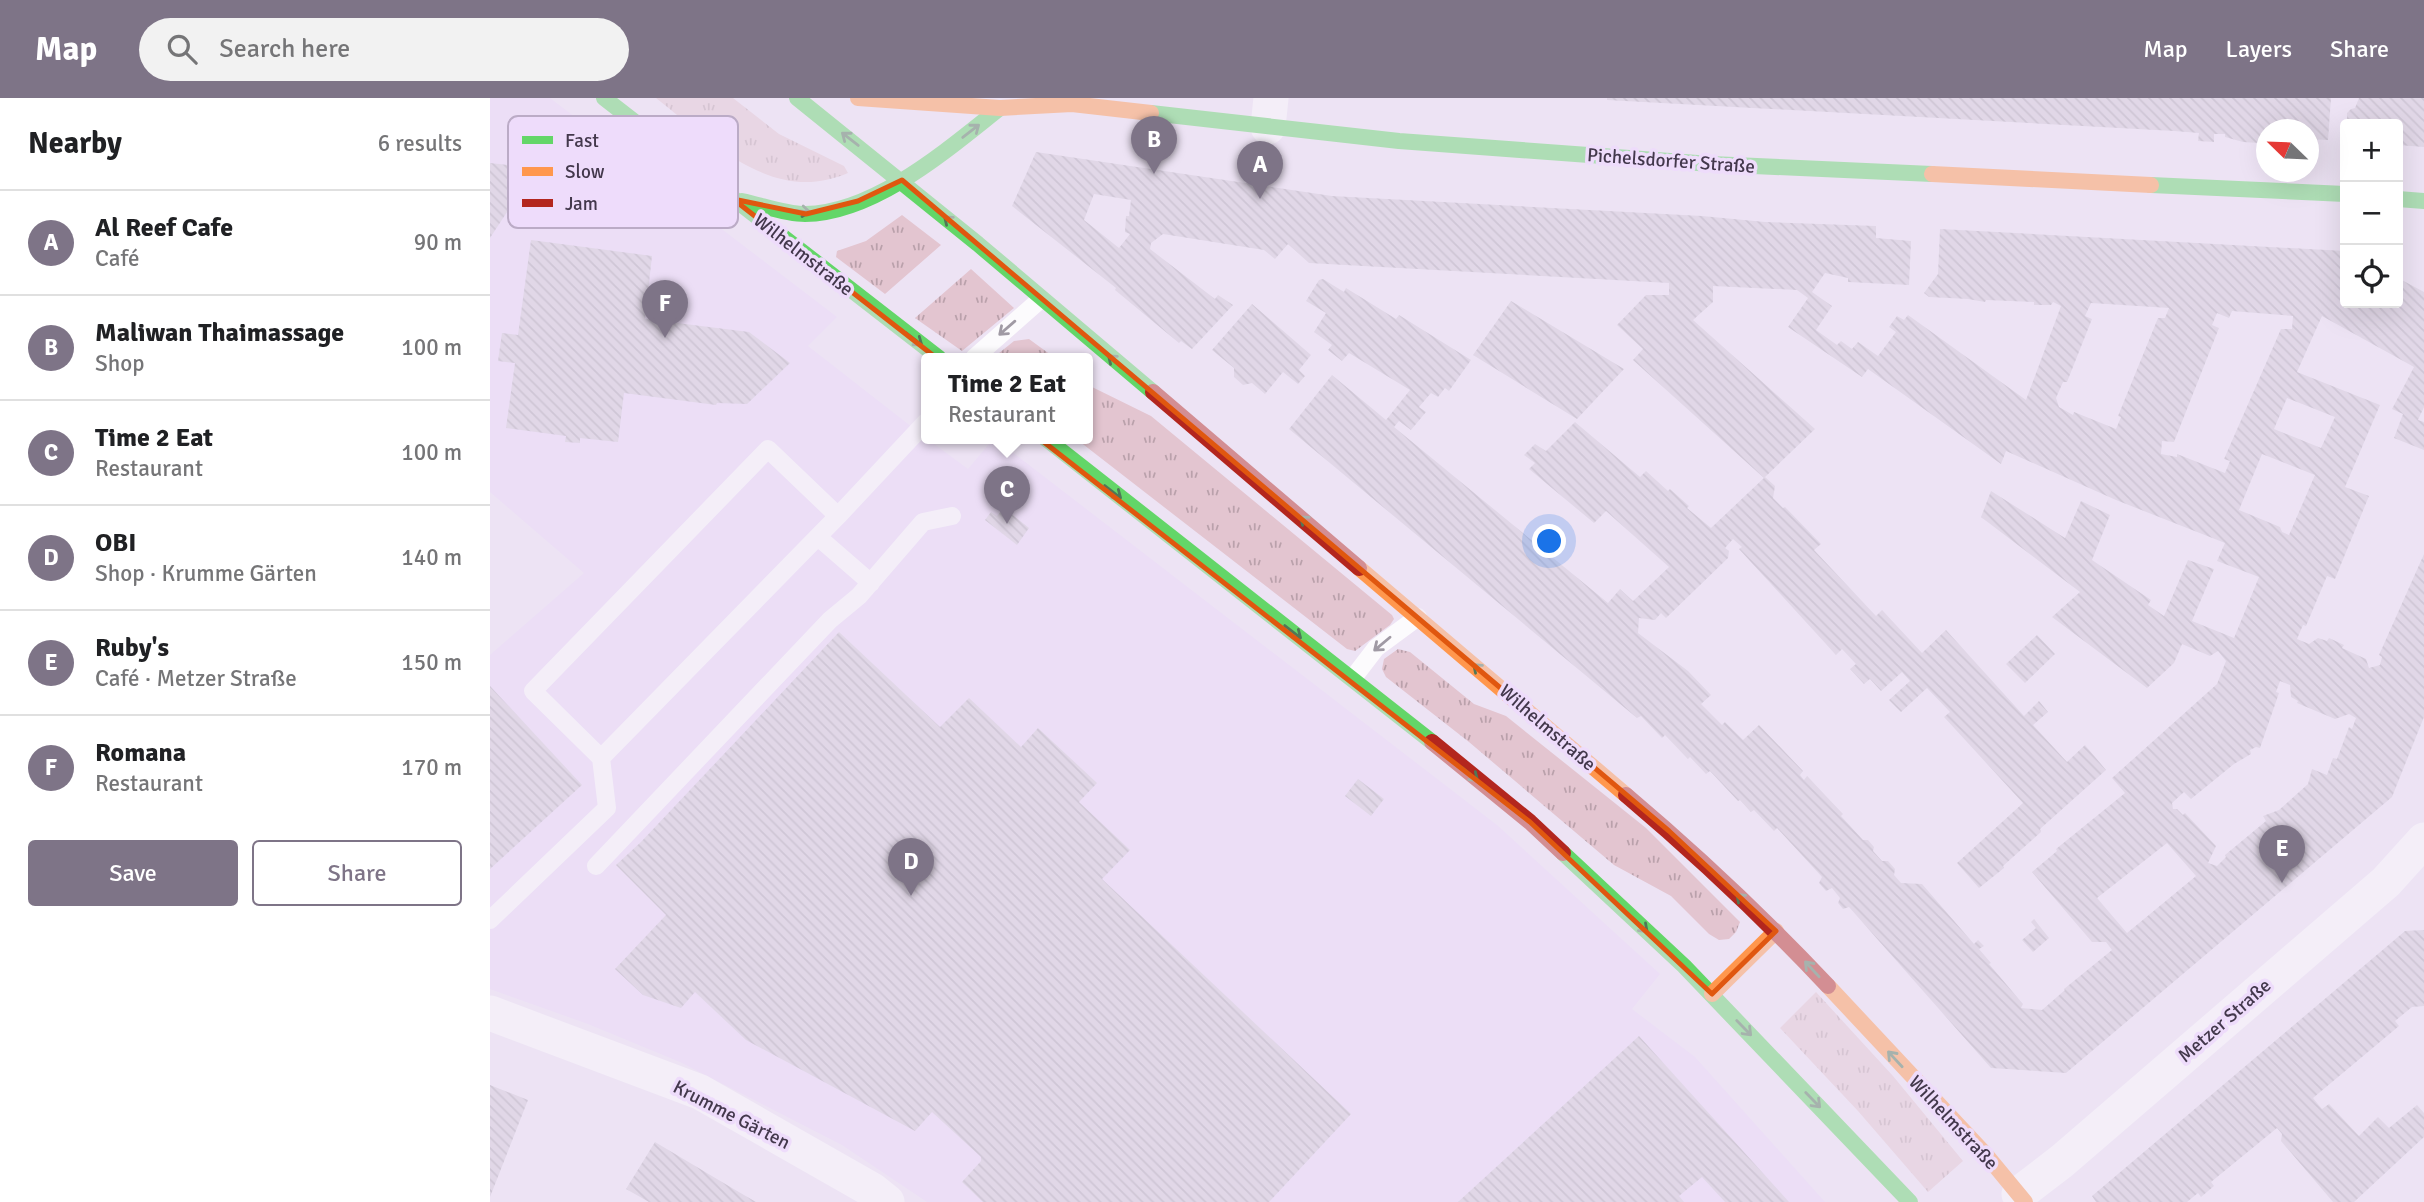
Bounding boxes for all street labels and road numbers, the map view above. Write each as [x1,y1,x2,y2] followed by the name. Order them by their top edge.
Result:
[1586,143,1756,179] street label: Pichelsdorfer Straße
[749,208,858,301] street label: Wilhelmstraße
[1494,679,1601,776] street label: Wilhelmstraße
[2173,974,2276,1068] street label: Metzer Straße
[1903,1070,2003,1175] street label: Wilhelmstraße
[669,1075,794,1155] street label: Krumme Gärten

